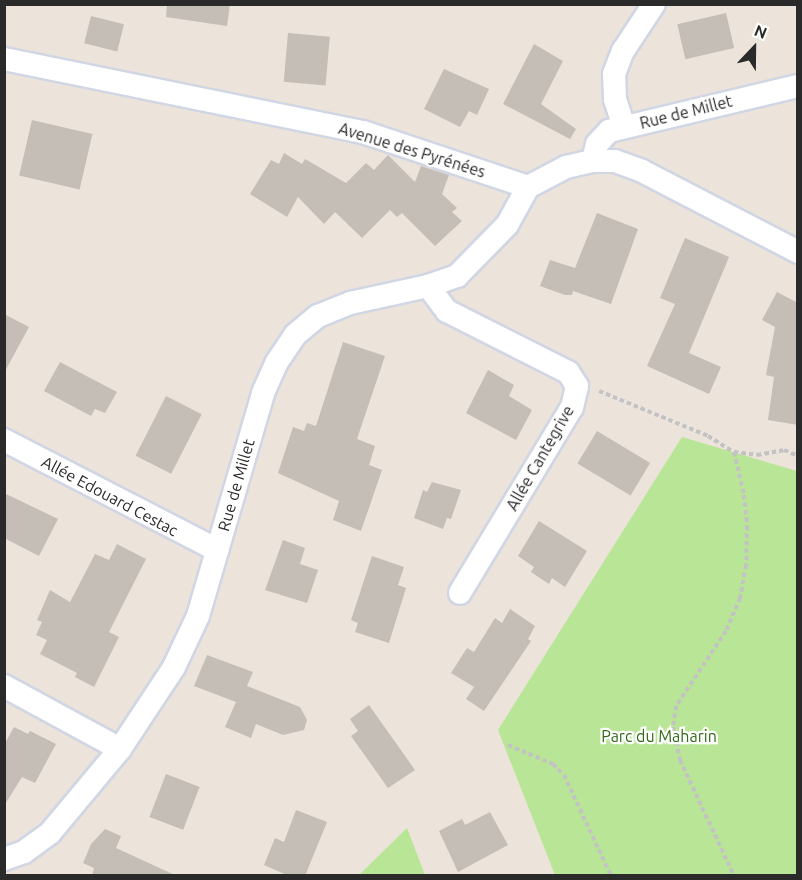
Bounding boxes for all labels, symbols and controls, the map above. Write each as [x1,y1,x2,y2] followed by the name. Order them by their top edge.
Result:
[724,18,784,78] north arrow
[752,21,770,42] text: N
[638,91,734,133] street label: Rue de Millet
[336,119,488,181] street label: Avenue des Pyrénées
[502,402,578,514] street label: Allée Cantegrive
[214,437,258,533] street label: Rue de Millet
[39,452,181,540] street label: Allée Edouard Cestac
[601,726,717,746] park label: Parc du Maharin

